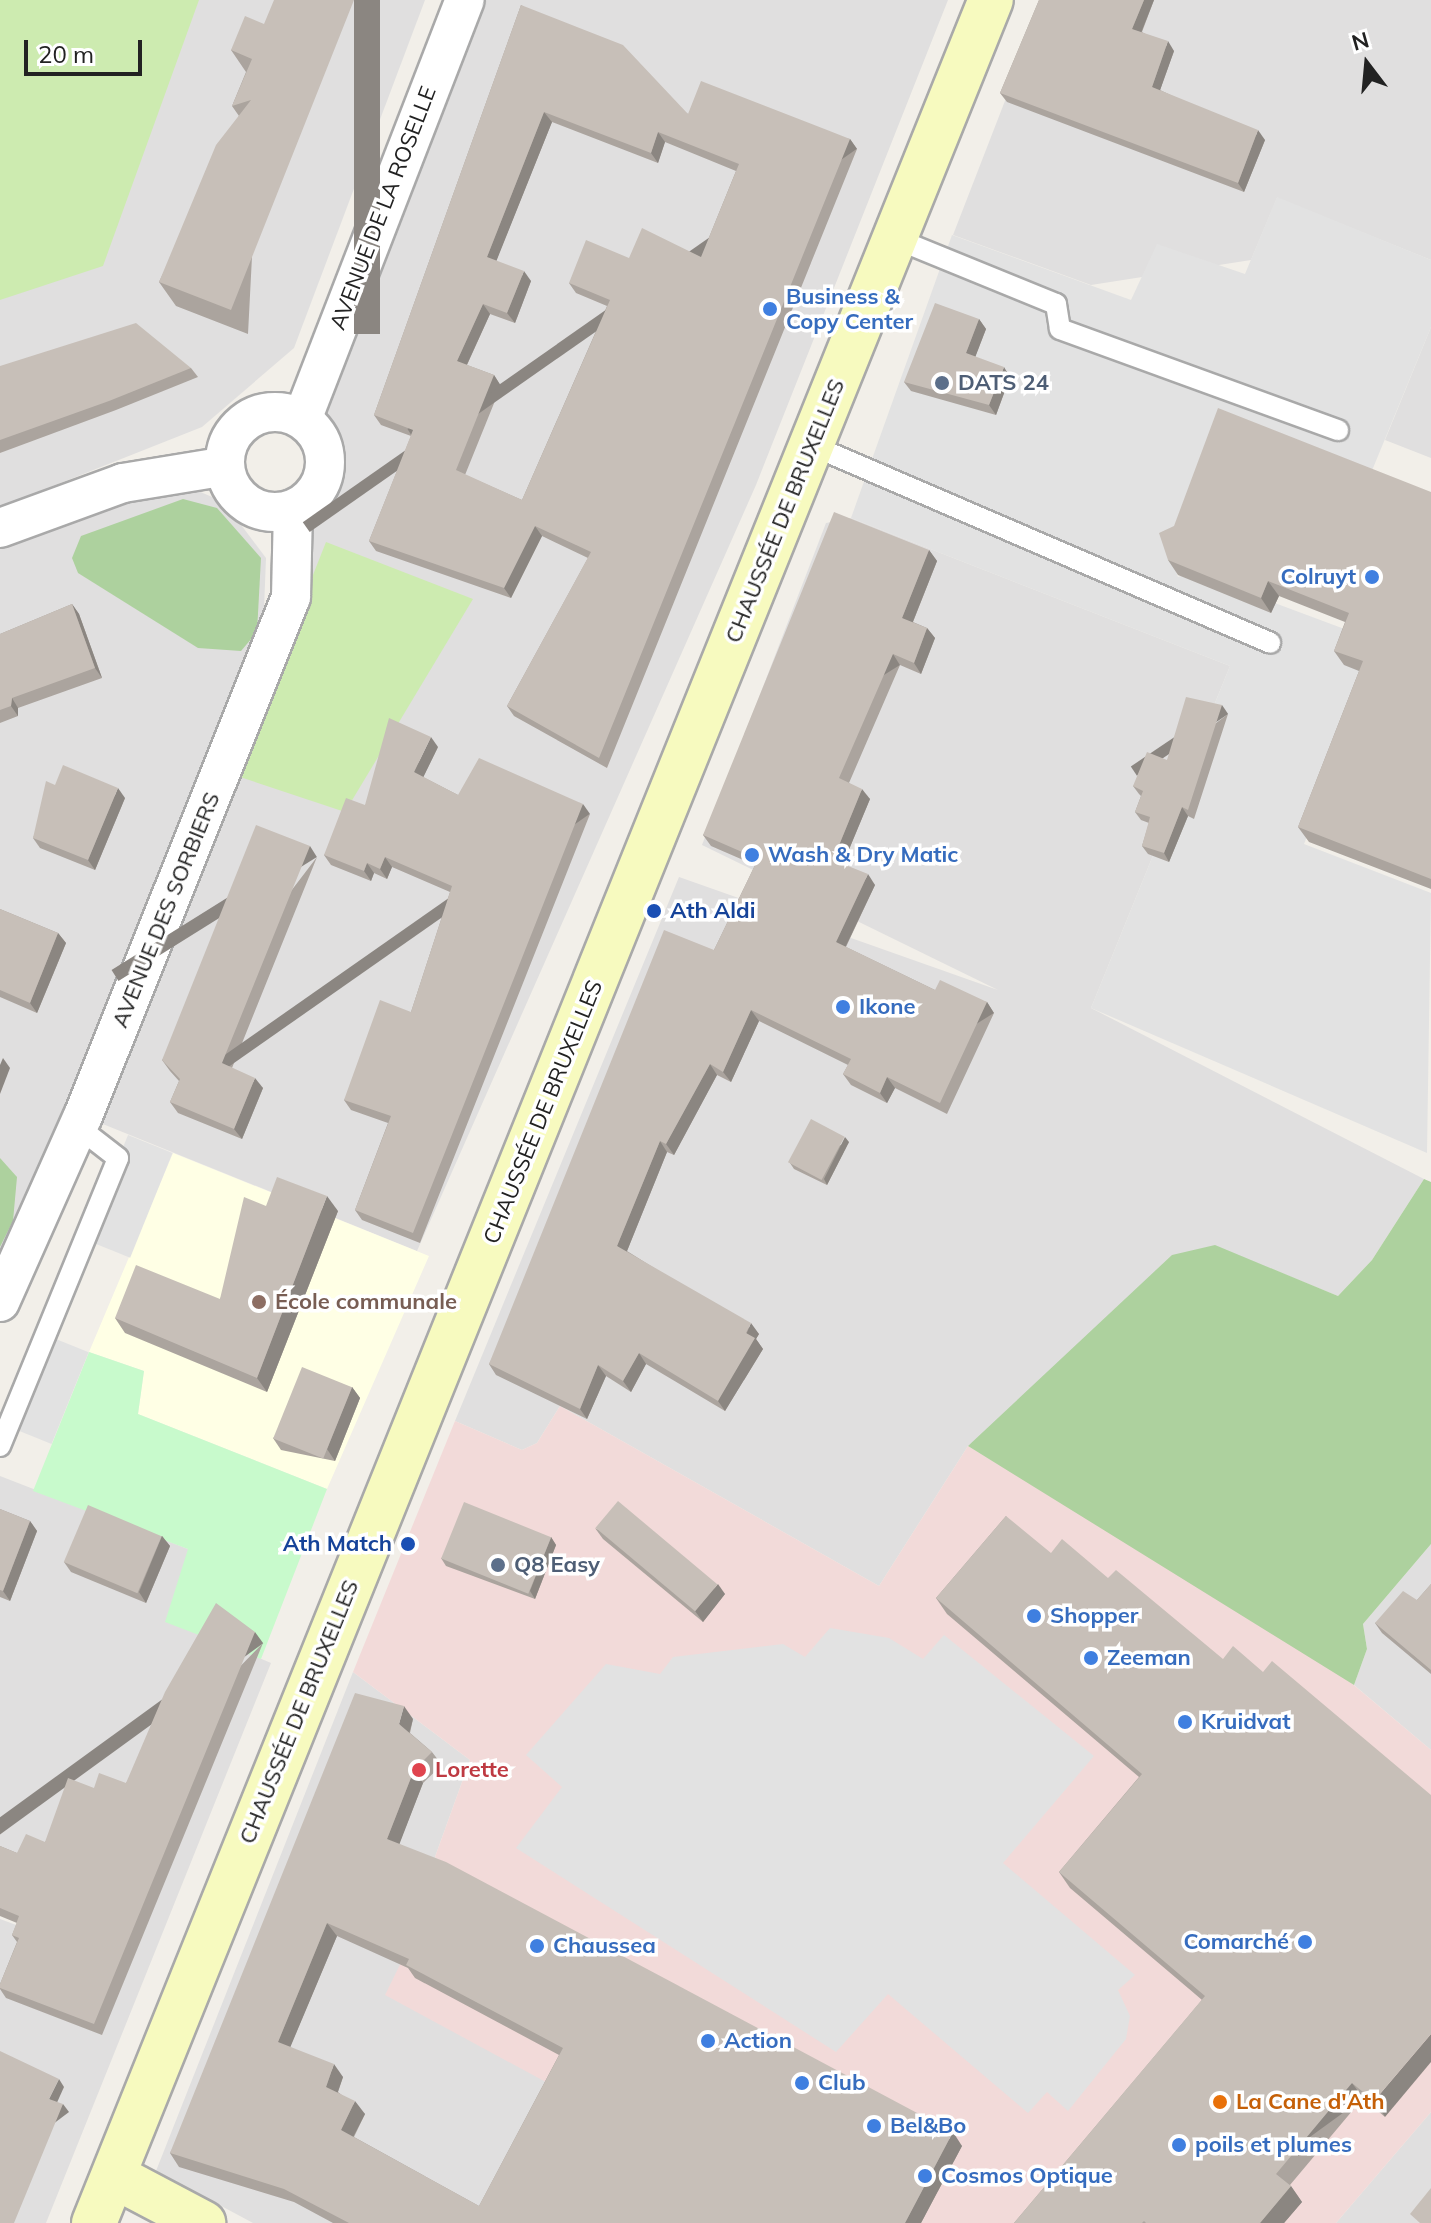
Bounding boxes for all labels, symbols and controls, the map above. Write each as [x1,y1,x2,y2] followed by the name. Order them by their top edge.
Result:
[28,24,146,74] scale bar
[1327,24,1407,104] north arrow
[1349,25,1372,57] text: N
[38,39,94,69] text: 20 m
[324,83,442,333] street label: AVENUE DE LA ROSELLE
[786,283,913,334] place label: Business & Copy Center
[761,300,779,318] marker: Business & Copy Center
[958,370,1049,396] place label: DATS 24
[933,374,951,392] marker: DATS 24
[720,375,850,647] street label: CHAUSSÉE DE BRUXELLES
[1281,564,1356,590] place label: Colruyt
[1363,568,1381,586] marker: Colruyt
[107,788,225,1032] street label: AVENUE DES SORBIERS
[768,842,958,868] place label: Wash & Dry Matic
[743,846,761,864] marker: Wash & Dry Matic
[670,898,755,924] place label: Ath Aldi
[645,902,663,920] marker: Ath Aldi
[478,976,608,1248] street label: CHAUSSÉE DE BRUXELLES
[859,994,916,1020] place label: Ikone
[834,998,852,1016] marker: Ikone
[275,1289,457,1315] place label: École communale
[250,1293,268,1311] marker: École communale
[283,1531,392,1557] place label: Ath Match
[399,1535,417,1553] marker: Ath Match
[514,1552,600,1578] place label: Q8 Easy
[489,1556,507,1574] marker: Q8 Easy
[234,1576,364,1848] street label: CHAUSSÉE DE BRUXELLES
[1050,1603,1138,1629] place label: Shopper
[1025,1607,1043,1625] marker: Shopper
[1107,1645,1191,1671] place label: Zeeman
[1082,1649,1100,1667] marker: Zeeman
[1201,1709,1291,1735] place label: Kruidvat
[1176,1713,1194,1731] marker: Kruidvat
[435,1757,509,1783] place label: Lorette
[410,1761,428,1779] marker: Lorette
[1183,1929,1289,1955] place label: Comarché
[553,1933,656,1959] place label: Chaussea
[1296,1933,1314,1951] marker: Comarché
[528,1937,546,1955] marker: Chaussea
[724,2028,792,2054] place label: Action
[699,2032,717,2050] marker: Action
[818,2070,866,2096] place label: Club
[793,2074,811,2092] marker: Club
[1236,2089,1384,2115] place label: La Cane d'Ath
[1211,2093,1229,2111] marker: La Cane d'Ath
[890,2113,966,2139] place label: Bel&Bo
[865,2117,883,2135] marker: Bel&Bo
[1195,2132,1352,2158] place label: poils et plumes
[1170,2136,1188,2154] marker: poils et plumes
[941,2163,1113,2189] place label: Cosmos Optique
[916,2167,934,2185] marker: Cosmos Optique

